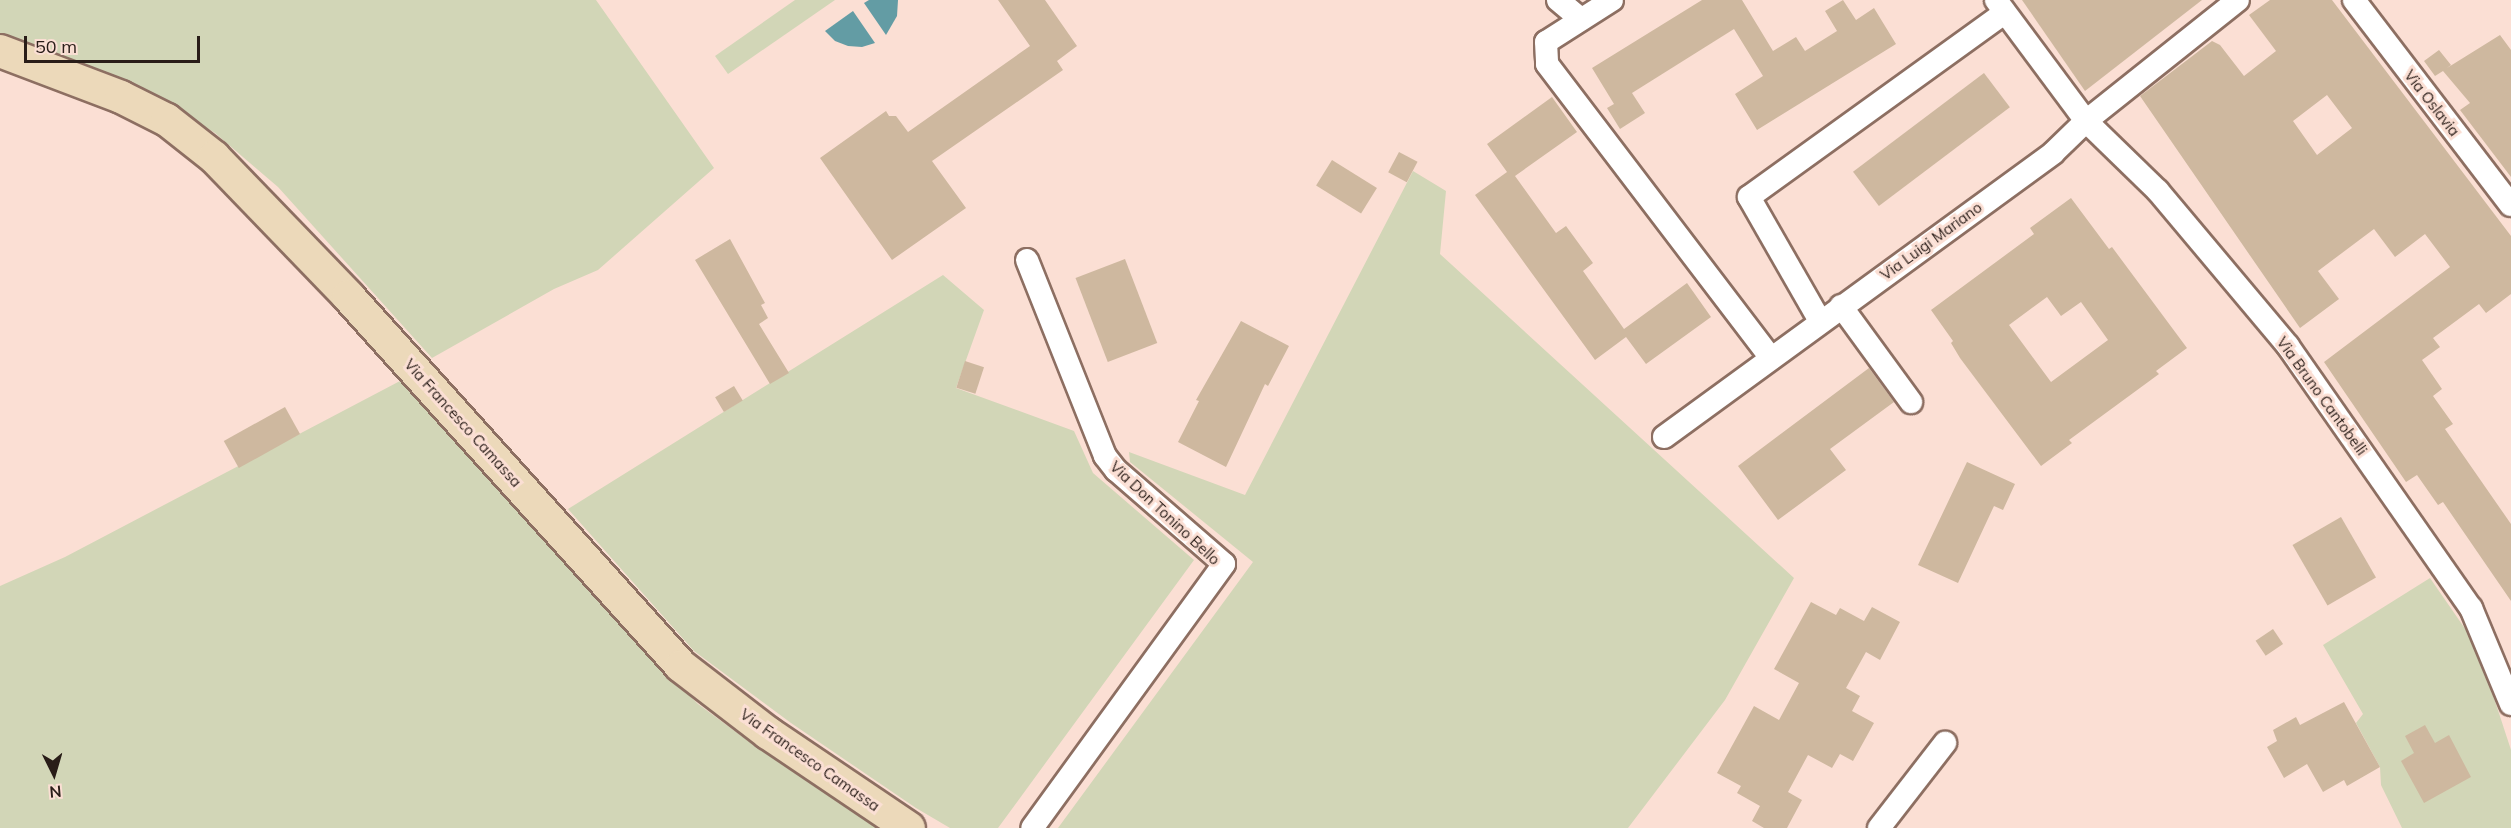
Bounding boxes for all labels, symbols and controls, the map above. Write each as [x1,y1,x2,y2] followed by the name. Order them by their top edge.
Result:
[27,24,202,62] scale bar
[35,35,77,58] text: 50 m
[2401,66,2463,140] street label: Via Oslavia
[1877,198,1985,284] street label: Via Luigi Mariano
[2273,333,2371,459] street label: Via Bruno Cantobelli
[401,355,525,491] street label: Via Francesco Camassa
[1106,457,1224,569] street label: Via Don Tonino Bello
[737,705,883,815] street label: Via Francesco Camassa
[24,744,84,804] north arrow
[49,781,62,802] text: N

